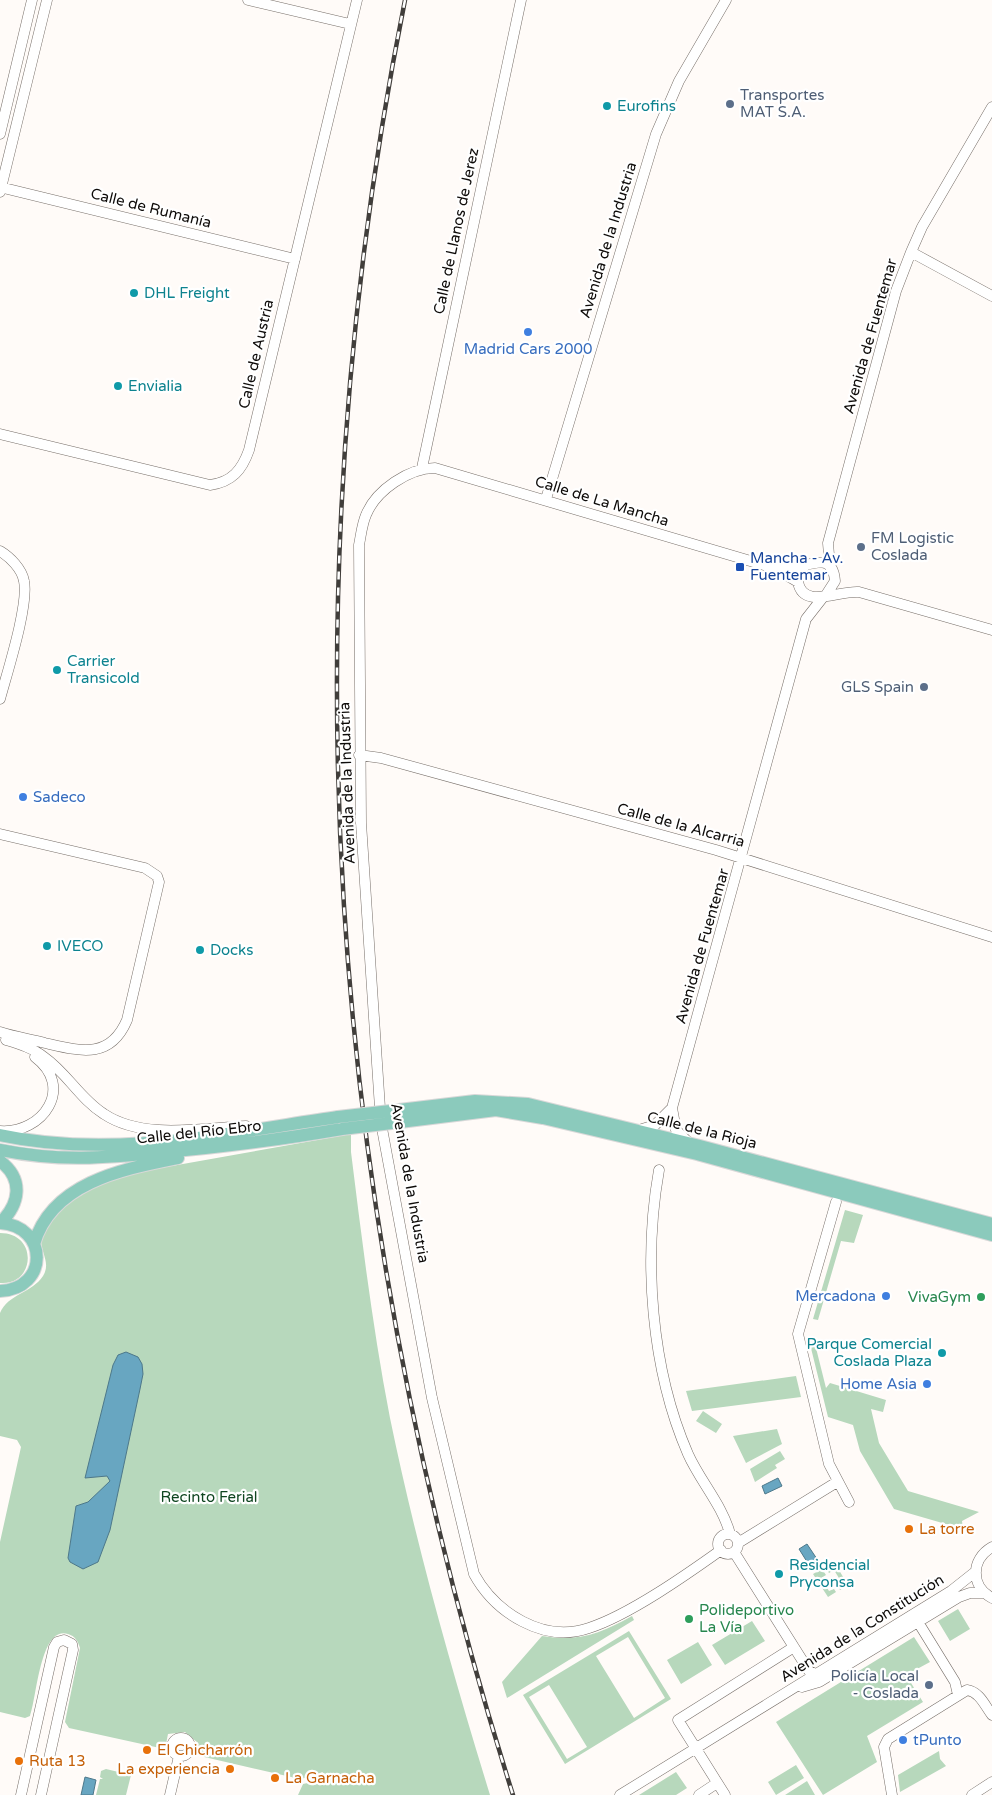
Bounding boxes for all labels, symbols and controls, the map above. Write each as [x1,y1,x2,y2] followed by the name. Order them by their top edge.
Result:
[740,86,824,121] place label: Transportes MAT S.A.
[617,97,676,115] place label: Eurofins
[724,98,736,110] marker: Transportes MAT S.A.
[601,100,613,112] marker: Eurofins
[430,146,482,316] street label: Calle de Llanos de Jerez
[576,160,640,320] street label: Avenida de la Industria
[89,184,213,232] street label: Calle de Rumanía
[839,256,901,416] street label: Avenida de Fuentemar
[144,284,230,302] place label: DHL Freight
[128,287,140,299] marker: DHL Freight
[235,298,277,410] street label: Calle de Austria
[522,326,534,338] marker: Madrid Cars 2000
[464,340,592,358] place label: Madrid Cars 2000
[128,377,182,395] place label: Envialia
[112,380,124,392] marker: Envialia
[533,472,671,530] street label: Calle de La Mancha
[871,529,954,564] place label: FM Logistic Coslada
[855,541,867,553] marker: FM Logistic Coslada
[750,549,843,584] place label: Mancha - Av. Fuentemar
[734,561,746,573] marker: Mancha - Av. Fuentemar
[67,652,140,687] place label: Carrier Transicold
[51,664,63,676] marker: Carrier Transicold
[841,678,914,696] place label: GLS Spain
[918,681,930,693] marker: GLS Spain
[335,702,359,864] street label: Avenida de la Industria
[33,788,86,806] place label: Sadeco
[17,791,29,803] marker: Sadeco
[615,799,747,851] street label: Calle de la Alcarria
[671,866,733,1026] street label: Avenida de Fuentemar
[57,937,103,955] place label: IVECO
[41,940,53,952] marker: IVECO
[210,941,253,959] place label: Docks
[194,944,206,956] marker: Docks
[387,1102,433,1264] street label: Avenida de la Industria
[645,1108,759,1152] street label: Calle de la Rioja
[136,1116,262,1148] street label: Calle del Río Ebro
[795,1287,876,1305] place label: Mercadona
[908,1288,971,1306] place label: VivaGym
[880,1290,892,1302] marker: Mercadona
[975,1291,987,1303] marker: VivaGym
[806,1335,932,1370] place label: Parque Comercial Coslada Plaza
[936,1347,948,1359] marker: Parque Comercial Coslada Plaza
[840,1375,917,1393] place label: Home Asia
[921,1378,933,1390] marker: Home Asia
[160,1488,258,1506] park label: Recinto Ferial
[919,1520,974,1538] place label: La torre
[903,1523,915,1535] marker: La torre
[789,1556,870,1591] place label: Residencial Pryconsa
[773,1568,785,1580] marker: Residencial Pryconsa
[777,1570,947,1686] street label: Avenida de la Constitución
[699,1601,794,1636] place label: Polideportivo La Vía
[683,1613,695,1625] marker: Polideportivo La Vía
[831,1667,919,1702] place label: Policía Local - Coslada
[923,1679,935,1691] marker: Policía Local - Coslada
[913,1731,962,1749] place label: tPunto
[897,1734,909,1746] marker: tPunto
[157,1741,253,1759] place label: El Chicharrón
[141,1744,153,1756] marker: El Chicharrón
[29,1752,86,1770] place label: Ruta 13
[13,1755,25,1767] marker: Ruta 13
[117,1760,220,1778] place label: La experiencia
[224,1763,236,1775] marker: La experiencia
[285,1769,375,1787] place label: La Garnacha
[269,1772,281,1784] marker: La Garnacha

